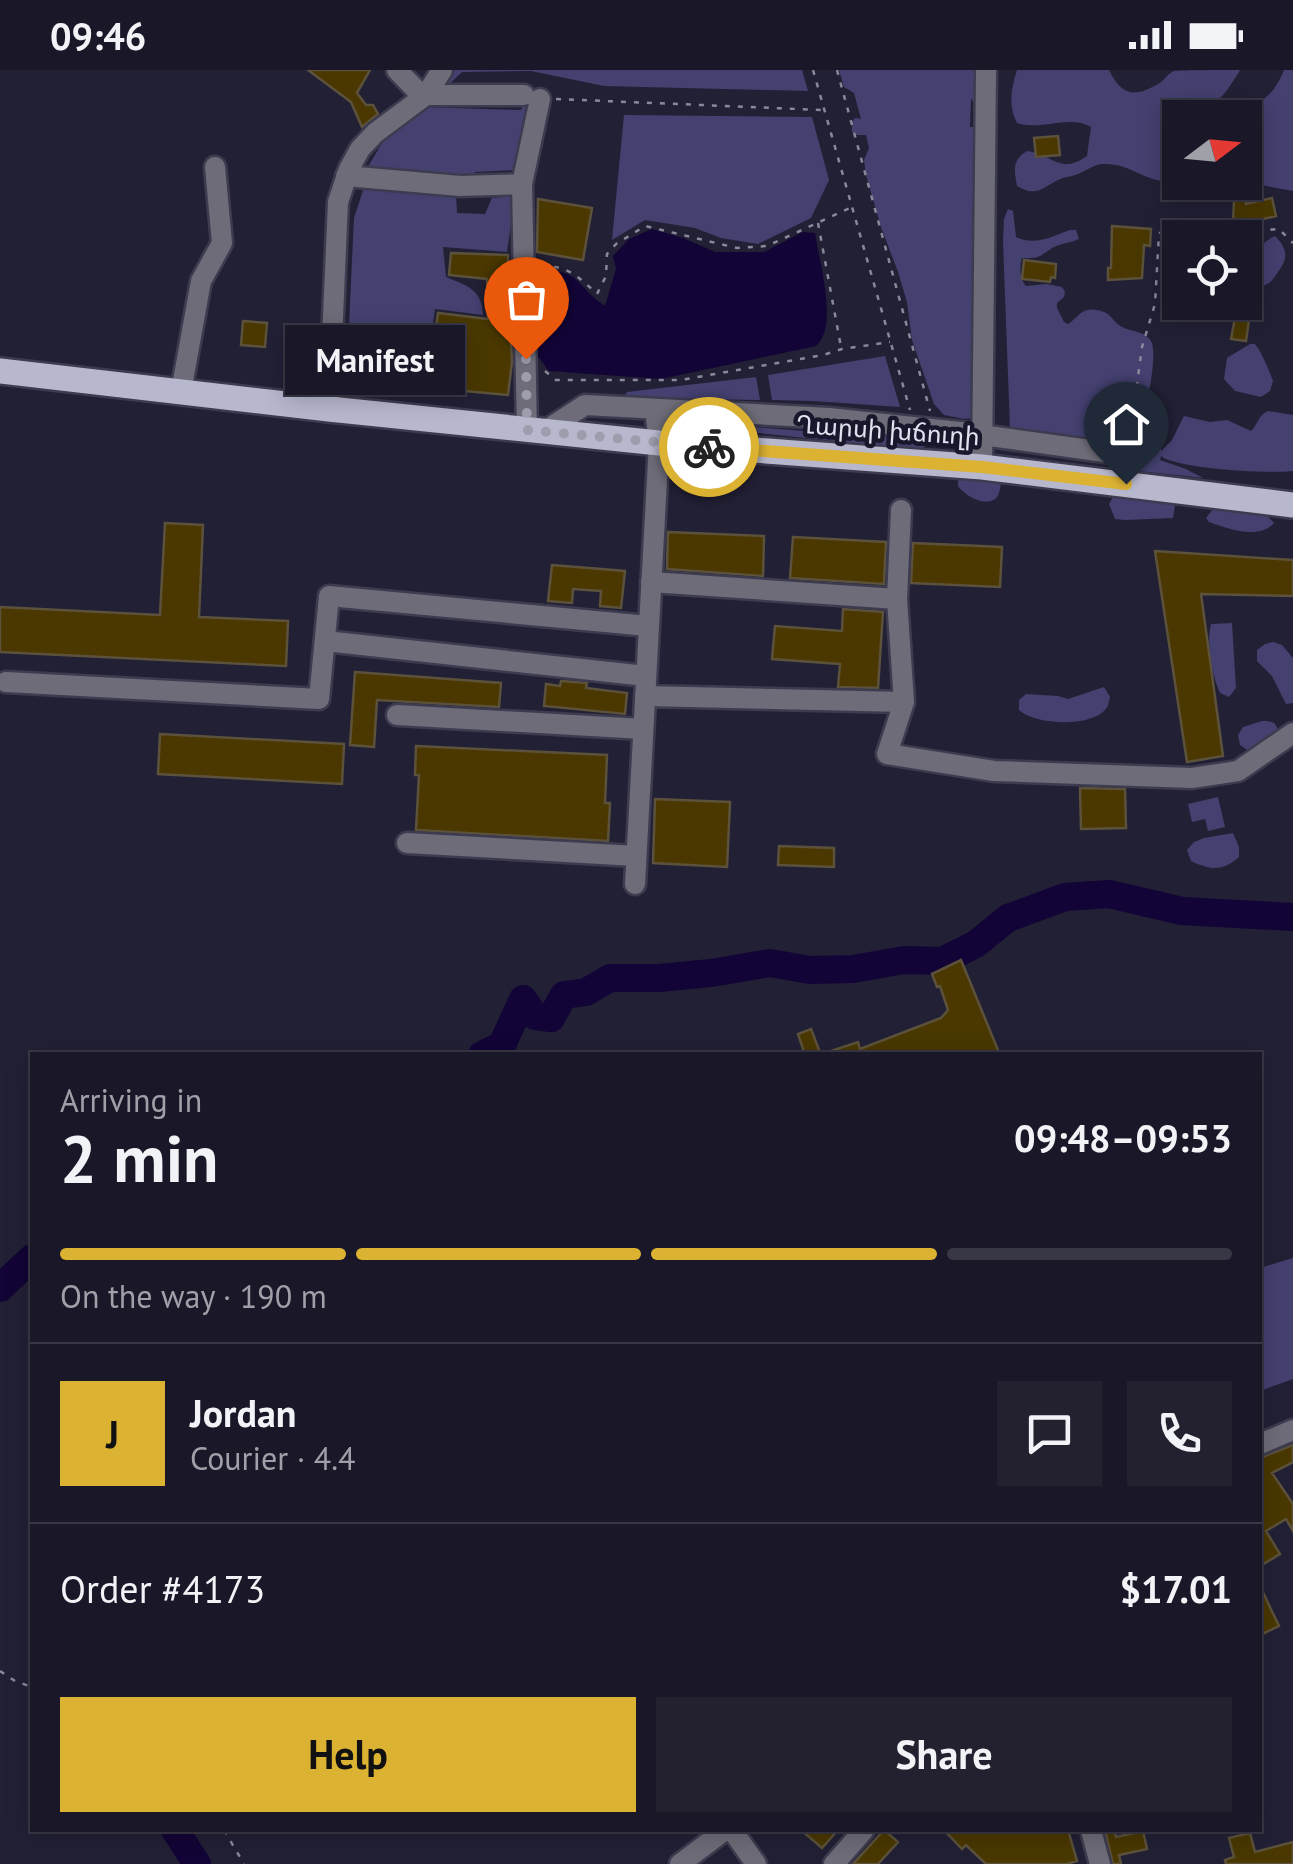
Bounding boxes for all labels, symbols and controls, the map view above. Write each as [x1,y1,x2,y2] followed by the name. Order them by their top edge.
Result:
[50,11,146,60] text: 09:46
[1162,100,1262,200] north arrow
[1162,100,1262,320] map controls
[1162,220,1262,320] button: locate
[484,257,569,360] pin
[499,272,554,327] icon: bag
[286,324,466,394] callout: Manifest
[316,339,434,381] text: Manifest
[1084,382,1169,485] pin
[659,397,759,497] courier
[1099,397,1154,452] icon: home
[795,408,981,452] street label: Ղարսի խճուղի
[682,420,737,475] icon: bike
[60,1079,202,1121] text: Arriving in
[1014,1113,1232,1162] text: 09:48–09:53
[60,1116,219,1200] text: 2 min
[60,1275,327,1317] text: On the way · 190 m
[997,1381,1102,1486] button: chat
[1127,1381,1232,1486] button: phone
[190,1388,296,1437] text: Jordan
[106,1409,119,1458] text: J
[190,1437,356,1479] text: Courier · 4.4
[60,1564,265,1613] text: Order #4173
[1119,1564,1232,1613] text: $17.01
[60,1697,636,1812] button: Help
[656,1697,1232,1812] button: Share

